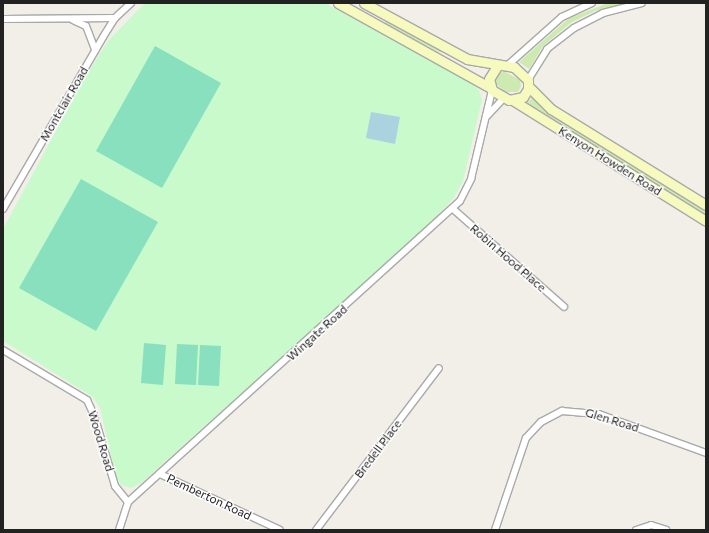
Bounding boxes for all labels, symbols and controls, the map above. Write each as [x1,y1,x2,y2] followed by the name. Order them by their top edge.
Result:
[37,64,91,144] street label: Montclair Road
[556,123,664,199] street label: Kenyon Howden Road
[467,221,549,295] street label: Robin Hood Place
[284,302,350,364] street label: Wingate Road
[583,405,641,435] street label: Glen Road
[85,409,117,473] street label: Wood Road
[351,417,405,481] street label: Bredell Place
[164,471,254,523] street label: Pemberton Road

